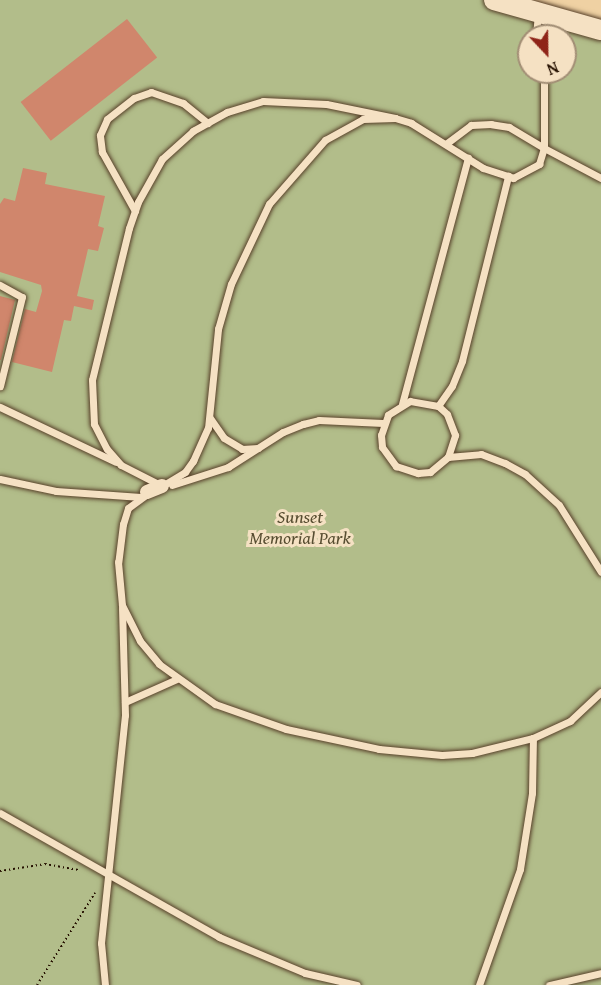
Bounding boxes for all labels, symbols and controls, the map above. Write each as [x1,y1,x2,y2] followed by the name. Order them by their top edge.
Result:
[517,24,577,84] north arrow
[544,56,562,82] text: N
[249,507,351,550] park label: Sunset Memorial Park

